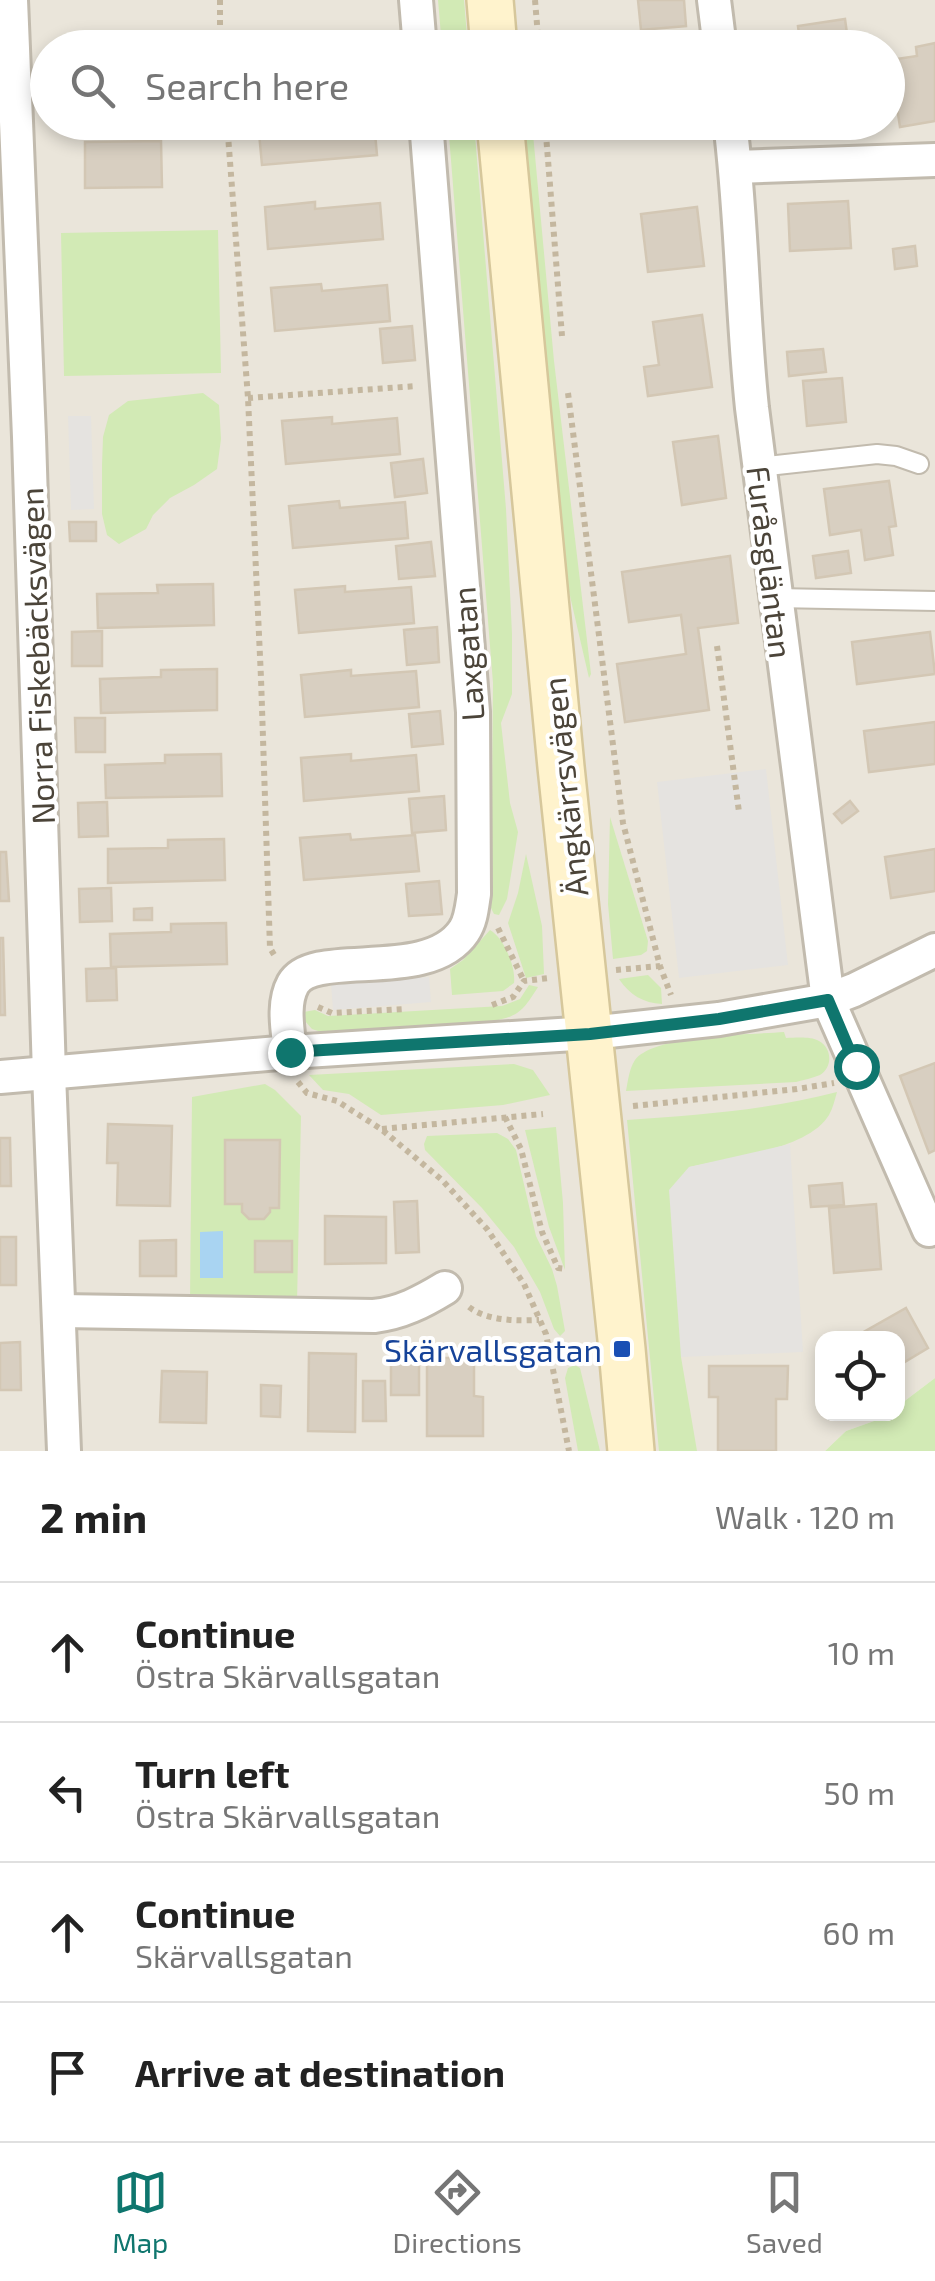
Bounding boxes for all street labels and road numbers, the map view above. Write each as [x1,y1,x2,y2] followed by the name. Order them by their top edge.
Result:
[740,464,802,660] street label: Furåsgläntan
[11,487,61,825] street label: Norra Fiskebäcksvägen
[443,586,491,722] street label: Laxgatan
[534,676,594,898] street label: Ängkärrsvägen

